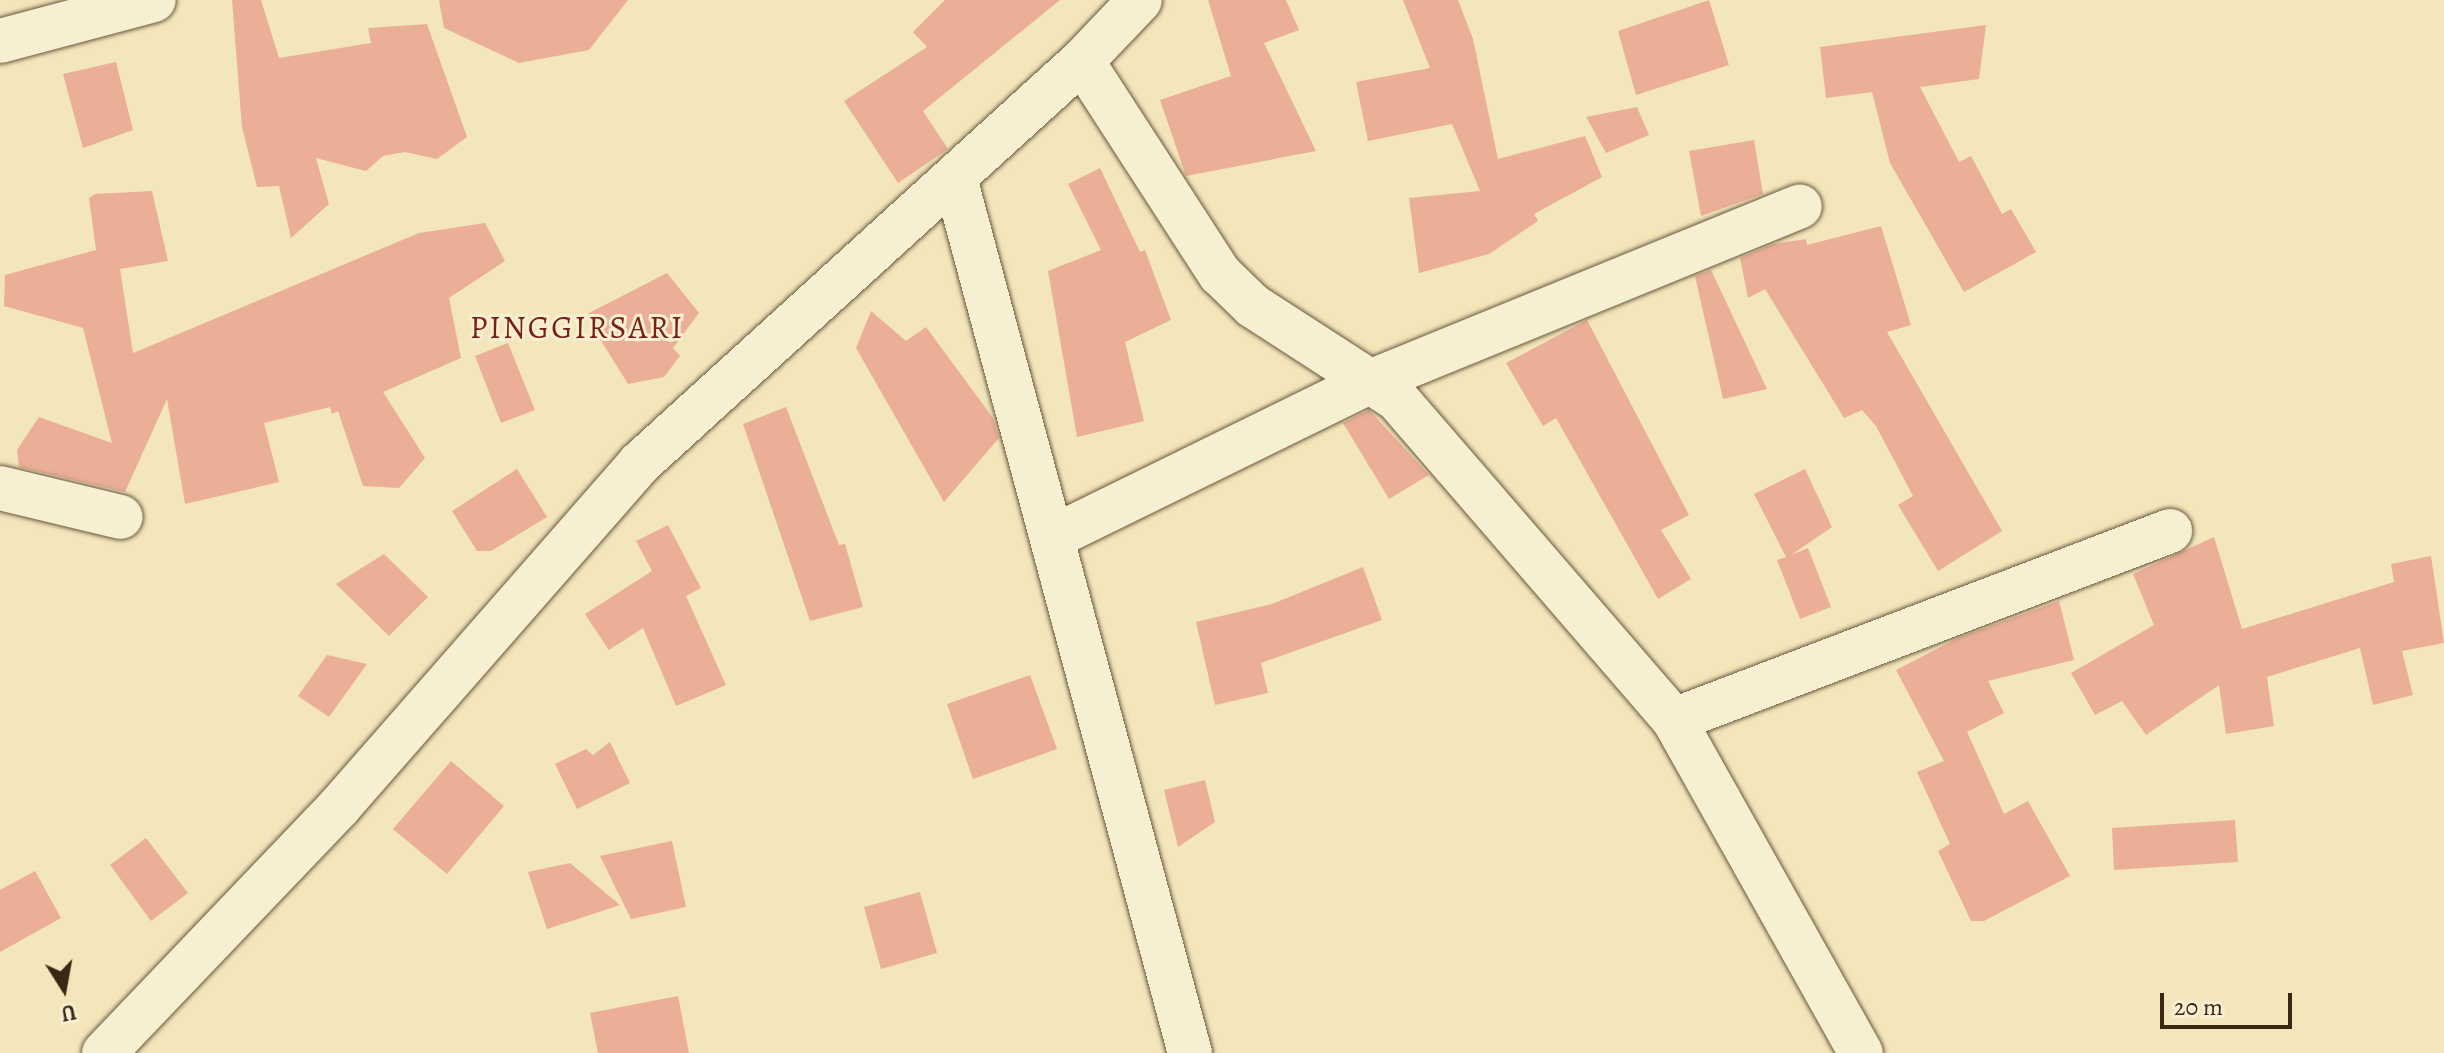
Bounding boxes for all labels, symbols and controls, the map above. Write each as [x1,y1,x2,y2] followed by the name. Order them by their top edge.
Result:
[470,308,684,346] district label: PINGGIRSARI
[24,949,104,1029] north arrow
[2164,977,2296,1027] scale bar
[2174,991,2223,1023] text: 20 m
[59,996,79,1029] text: U

